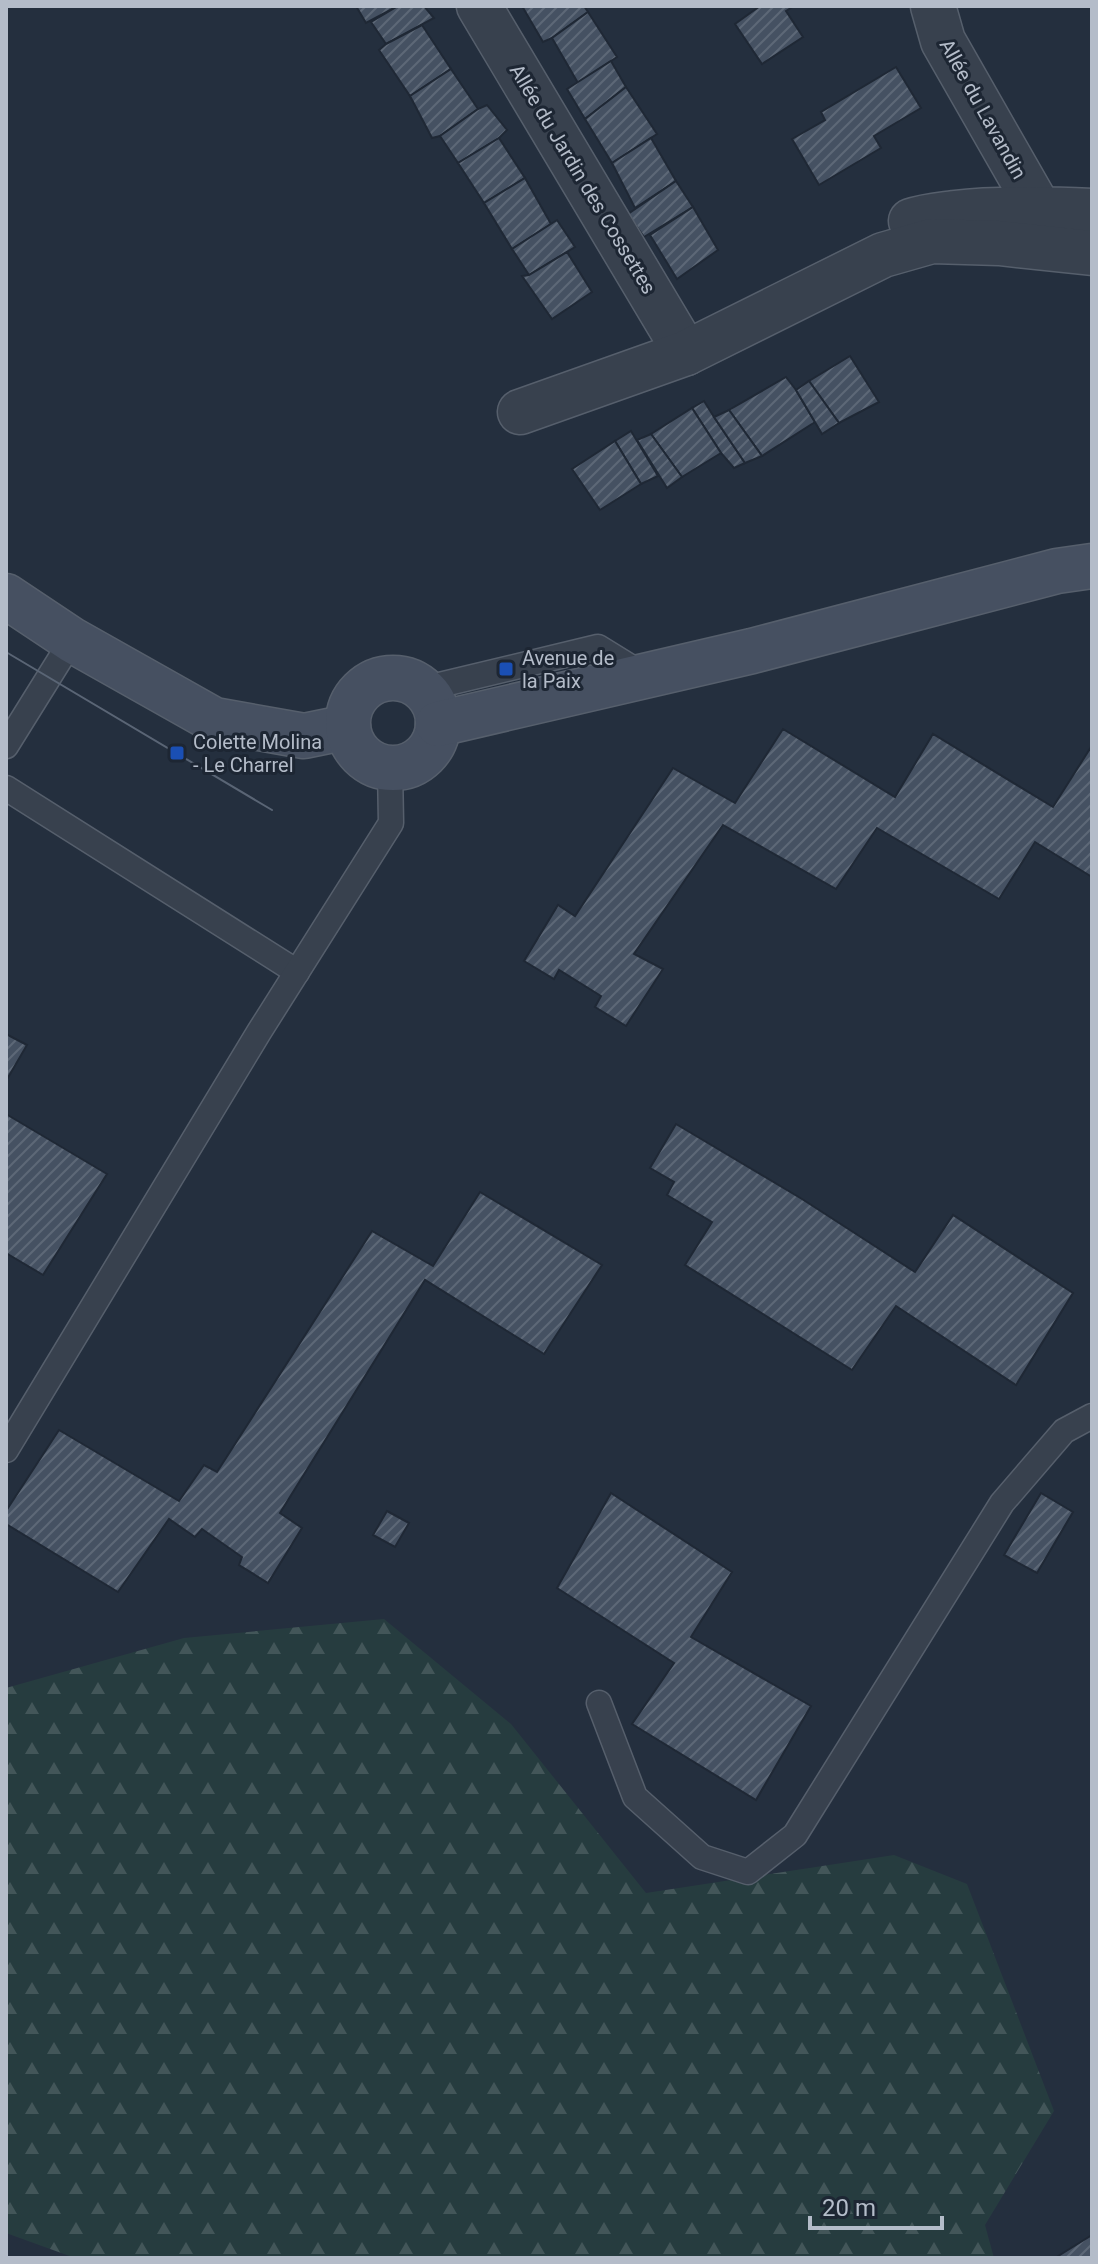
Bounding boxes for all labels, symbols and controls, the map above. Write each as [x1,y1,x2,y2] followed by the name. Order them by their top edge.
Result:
[935,35,1031,183] street label: Allée du Lavandin
[505,60,661,298] street label: Allée du Jardin des Cossettes
[522,646,614,693] place label: Avenue de la Paix
[497,660,515,678] marker: Avenue de la Paix
[193,730,322,777] place label: Colette Molina - Le Charrel
[168,744,186,762] marker: Colette Molina - Le Charrel
[810,2180,942,2230] scale bar
[822,2194,876,2222] text: 20 m

